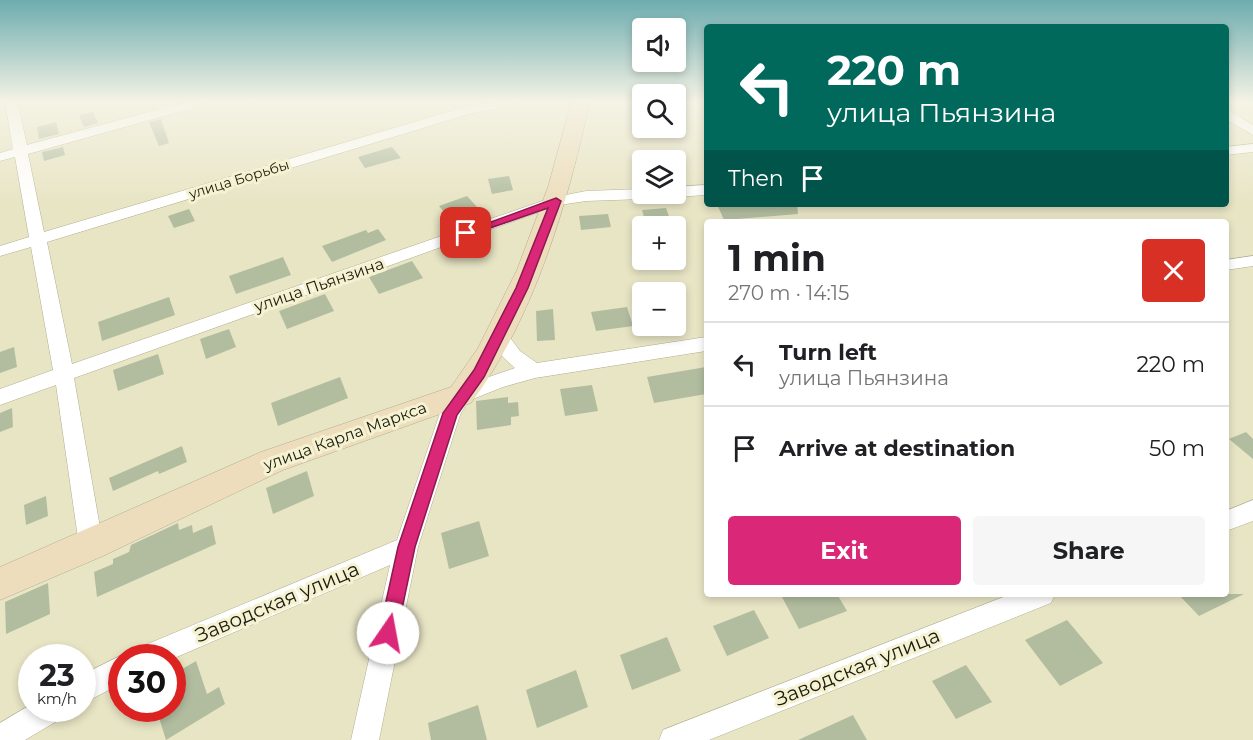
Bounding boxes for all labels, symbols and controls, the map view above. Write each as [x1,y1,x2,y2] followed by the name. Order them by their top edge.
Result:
[632,18,686,336] map controls
[632,18,686,72] button: sound
[827,44,961,96] text: 220 m
[728,48,806,126] icon: left
[632,84,686,138] button: search
[827,96,1056,129] text: улица Пьянзина
[632,150,686,204] button: layers
[186,155,291,203] street label: улица Борьбы
[796,162,829,195] icon: arrive
[728,165,784,192] text: Then
[440,207,491,258] pin
[449,216,482,249] icon: arrive
[632,216,686,270] button: +
[728,236,826,280] text: 1 min
[1142,239,1205,302] button: close
[251,254,386,316] street label: улица Пьянзина
[728,281,849,305] text: 270 m · 14:15
[632,282,686,336] button: −
[779,339,877,366] text: Turn left
[728,348,761,381] icon: left
[1136,351,1205,378] text: 220 m
[779,366,949,390] text: улица Пьянзина
[260,398,429,475] street label: улица Карла Маркса
[728,432,761,465] icon: arrive
[779,435,1015,462] text: Arrive at destination
[1149,435,1205,462] text: 50 m
[728,516,961,585] button: Exit
[973,516,1205,585] button: Share
[191,557,363,647] street label: Заводская улица
[356,601,420,665] position arrow
[771,623,943,711] street label: Заводская улица
[108,644,186,722] speed limit sign: 30
[39,657,75,694] text: 23
[37,689,77,708] text: km/h

